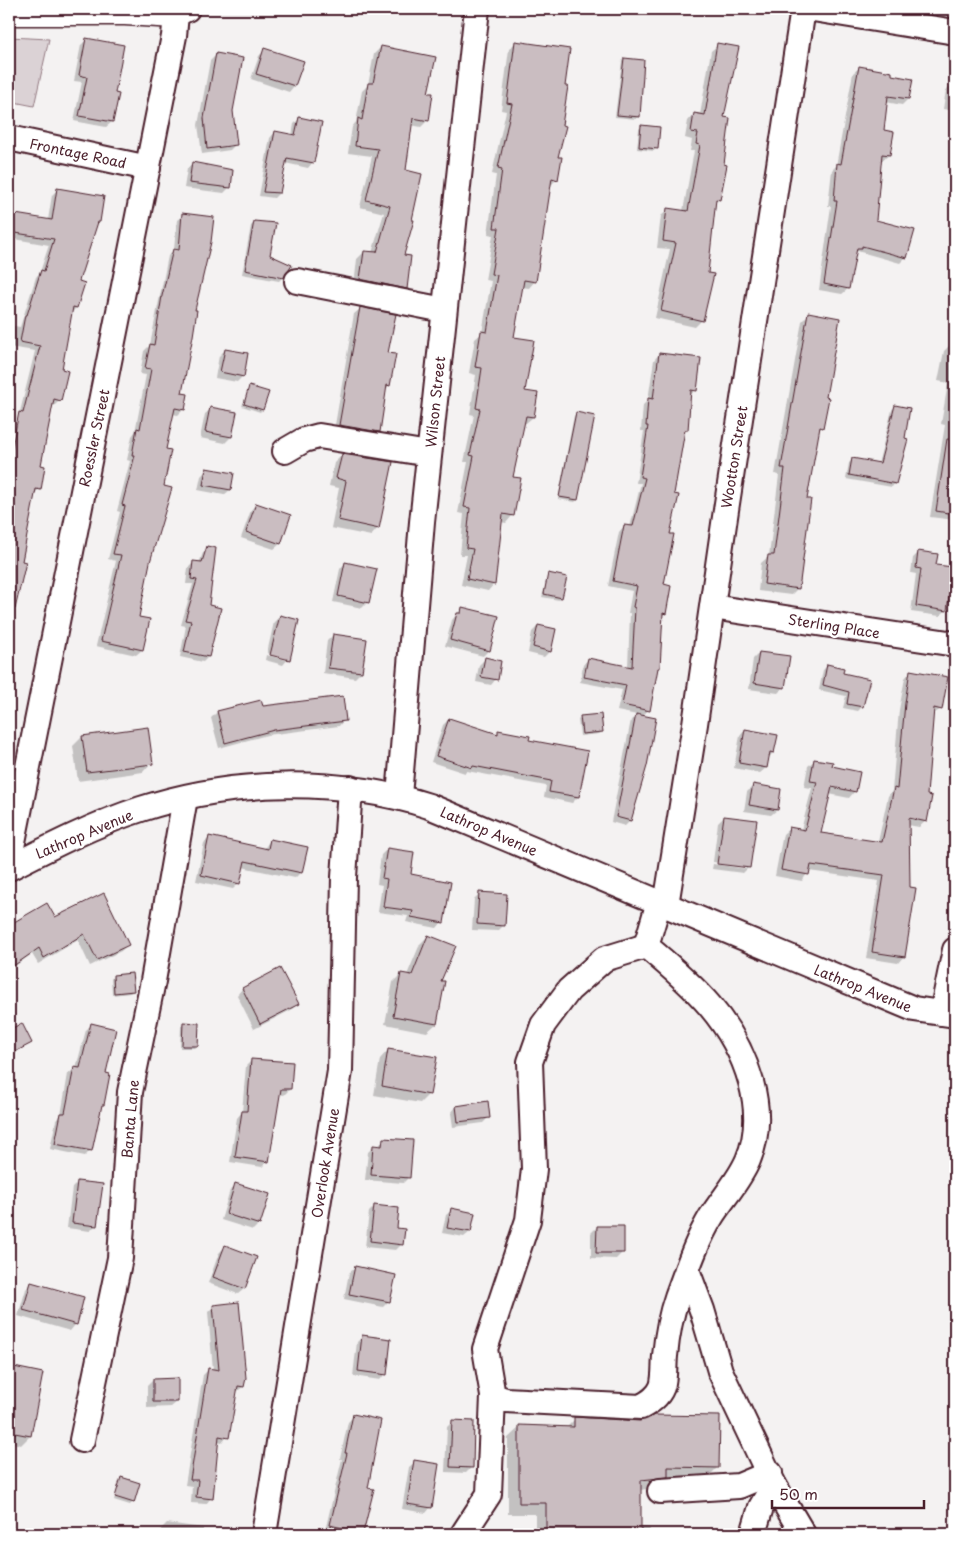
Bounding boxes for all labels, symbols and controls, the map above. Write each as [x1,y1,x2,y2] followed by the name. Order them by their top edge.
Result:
[28,132,128,174] street label: Frontage Road
[420,355,450,449] street label: Wilson Street
[73,387,115,489] street label: Roessler Street
[716,404,753,510] street label: Wootton Street
[787,608,881,644] street label: Sterling Place
[437,801,541,861] street label: Lathrop Avenue
[32,804,136,864] street label: Lathrop Avenue
[811,959,915,1017] street label: Lathrop Avenue
[116,1079,144,1159] street label: Banta Lane
[306,1106,344,1219] street label: Overlook Avenue
[772,1478,924,1510] scale bar
[779,1482,818,1505] text: 50 m

